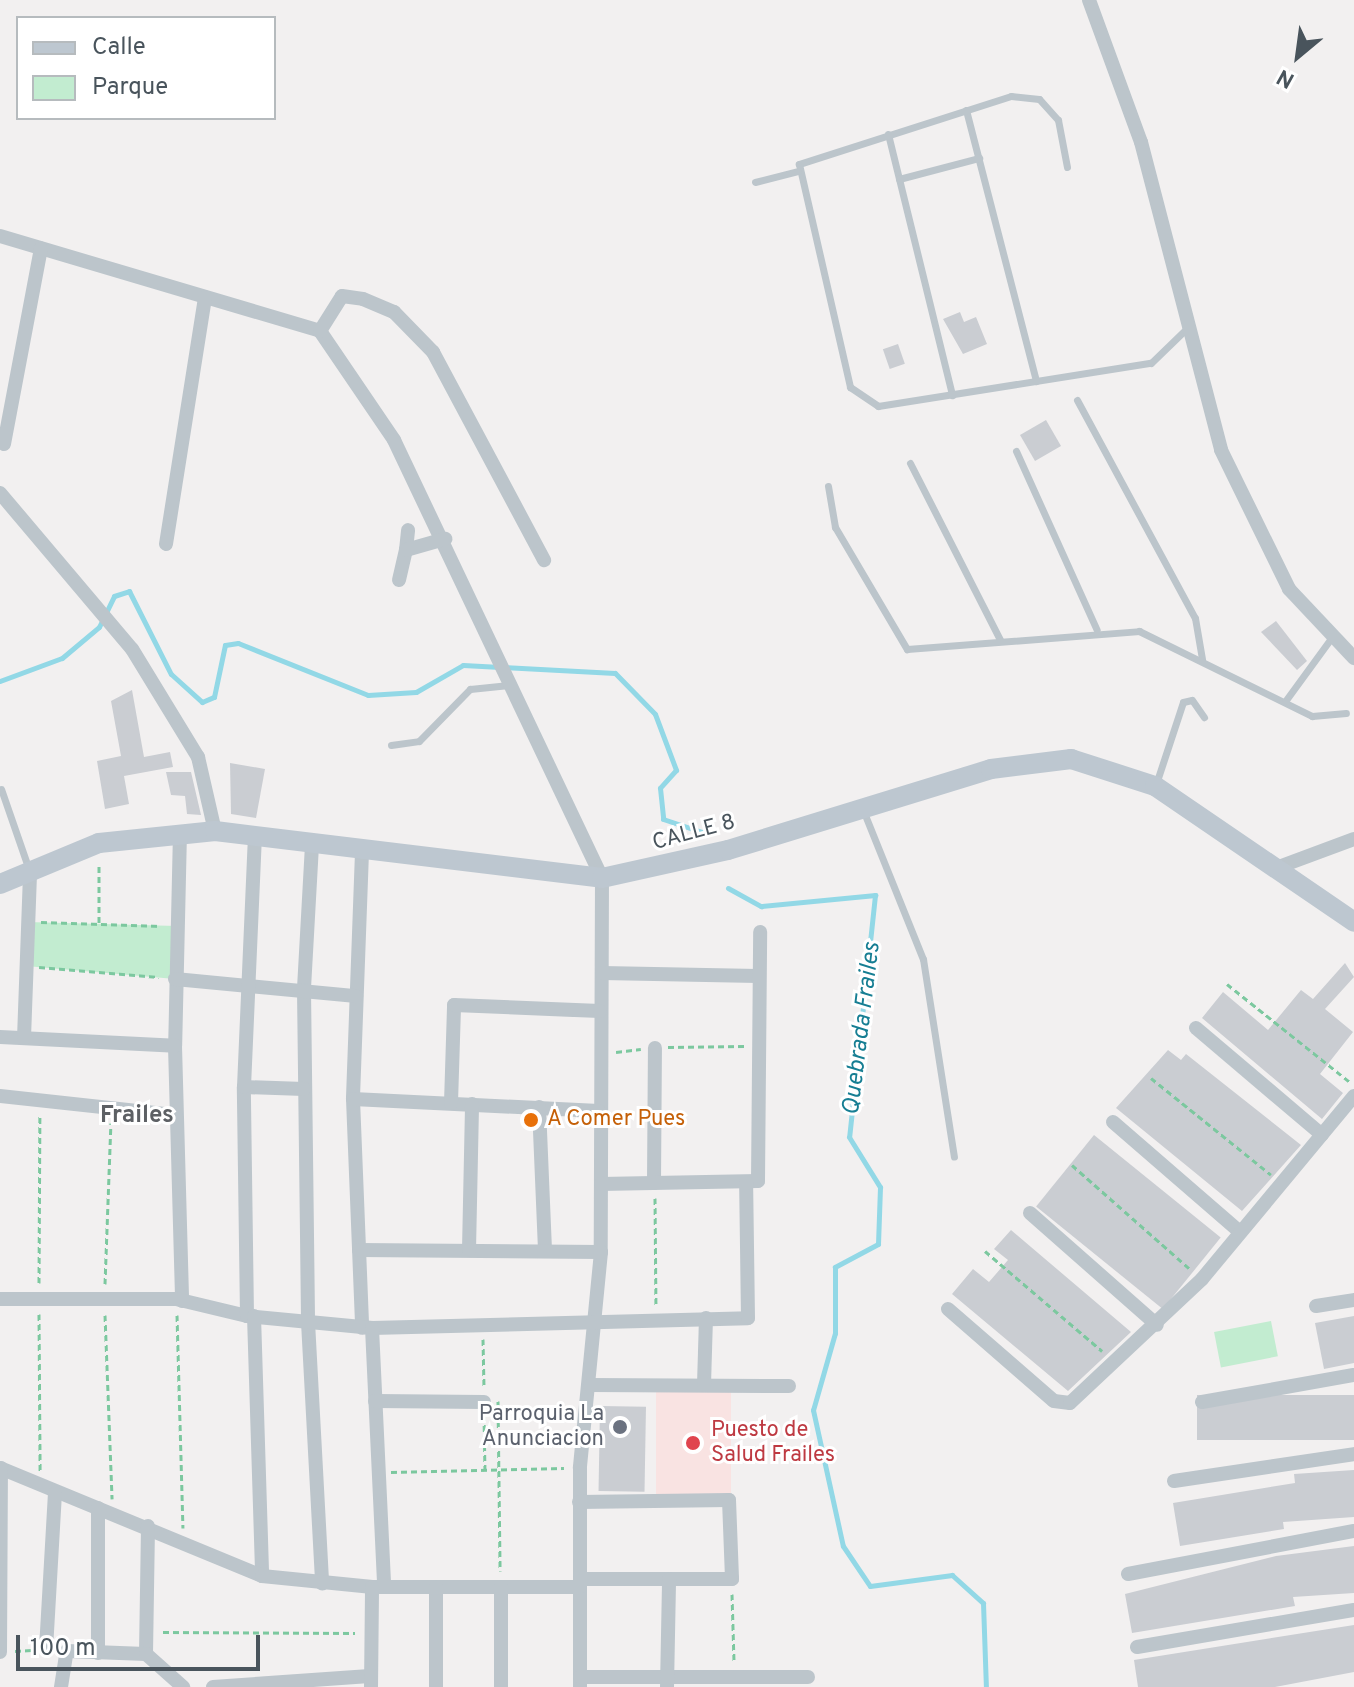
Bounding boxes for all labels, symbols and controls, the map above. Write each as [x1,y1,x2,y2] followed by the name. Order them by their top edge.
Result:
[16,16,276,120] legend
[1258,16,1338,96] north arrow
[92,33,146,63] text: Calle
[1273,62,1300,93] text: N
[92,73,168,103] text: Parque
[650,809,738,857] street label: CALLE 8
[838,941,888,1117] water label: Quebrada Frailes
[100,1103,174,1131] district label: Frailes
[547,1107,686,1133] place label: A Comer Pues
[522,1111,540,1129] marker: A Comer Pues
[479,1401,604,1452] place label: Parroquia La Anunciacion
[711,1417,835,1468] place label: Puesto de Salud Frailes
[611,1418,629,1436] marker: Parroquia La Anunciacion
[682,1432,704,1454] marker: Puesto de Salud Frailes
[20,1619,264,1669] scale bar
[30,1634,96,1664] text: 100 m

